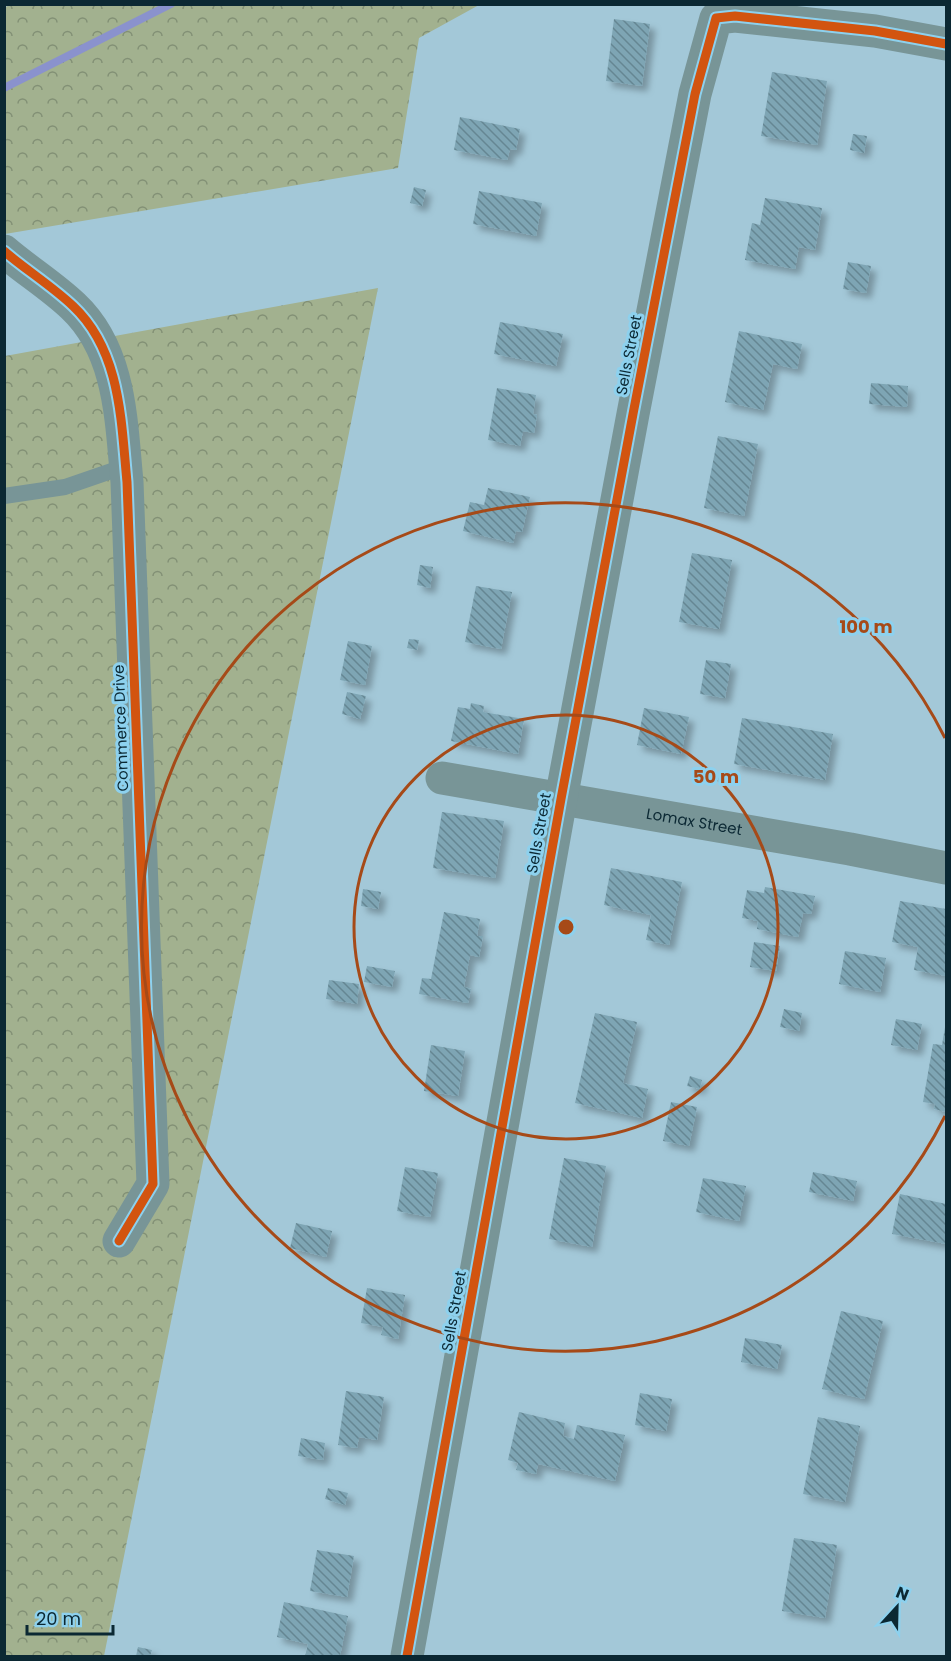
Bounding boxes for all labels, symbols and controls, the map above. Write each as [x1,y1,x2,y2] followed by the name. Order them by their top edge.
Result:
[610,313,647,397] street label: Sells Street
[839,614,893,639] text: 100 m
[108,664,133,792] street label: Commerce Drive
[693,764,739,789] text: 50 m
[521,791,556,875] street label: Sells Street
[645,803,744,840] street label: Lomax Street
[556,917,576,937] centre of rings
[436,1269,471,1353] street label: Sells Street
[867,1577,927,1637] north arrow
[893,1581,912,1606] text: N
[27,1598,112,1636] scale bar
[36,1606,81,1631] text: 20 m

